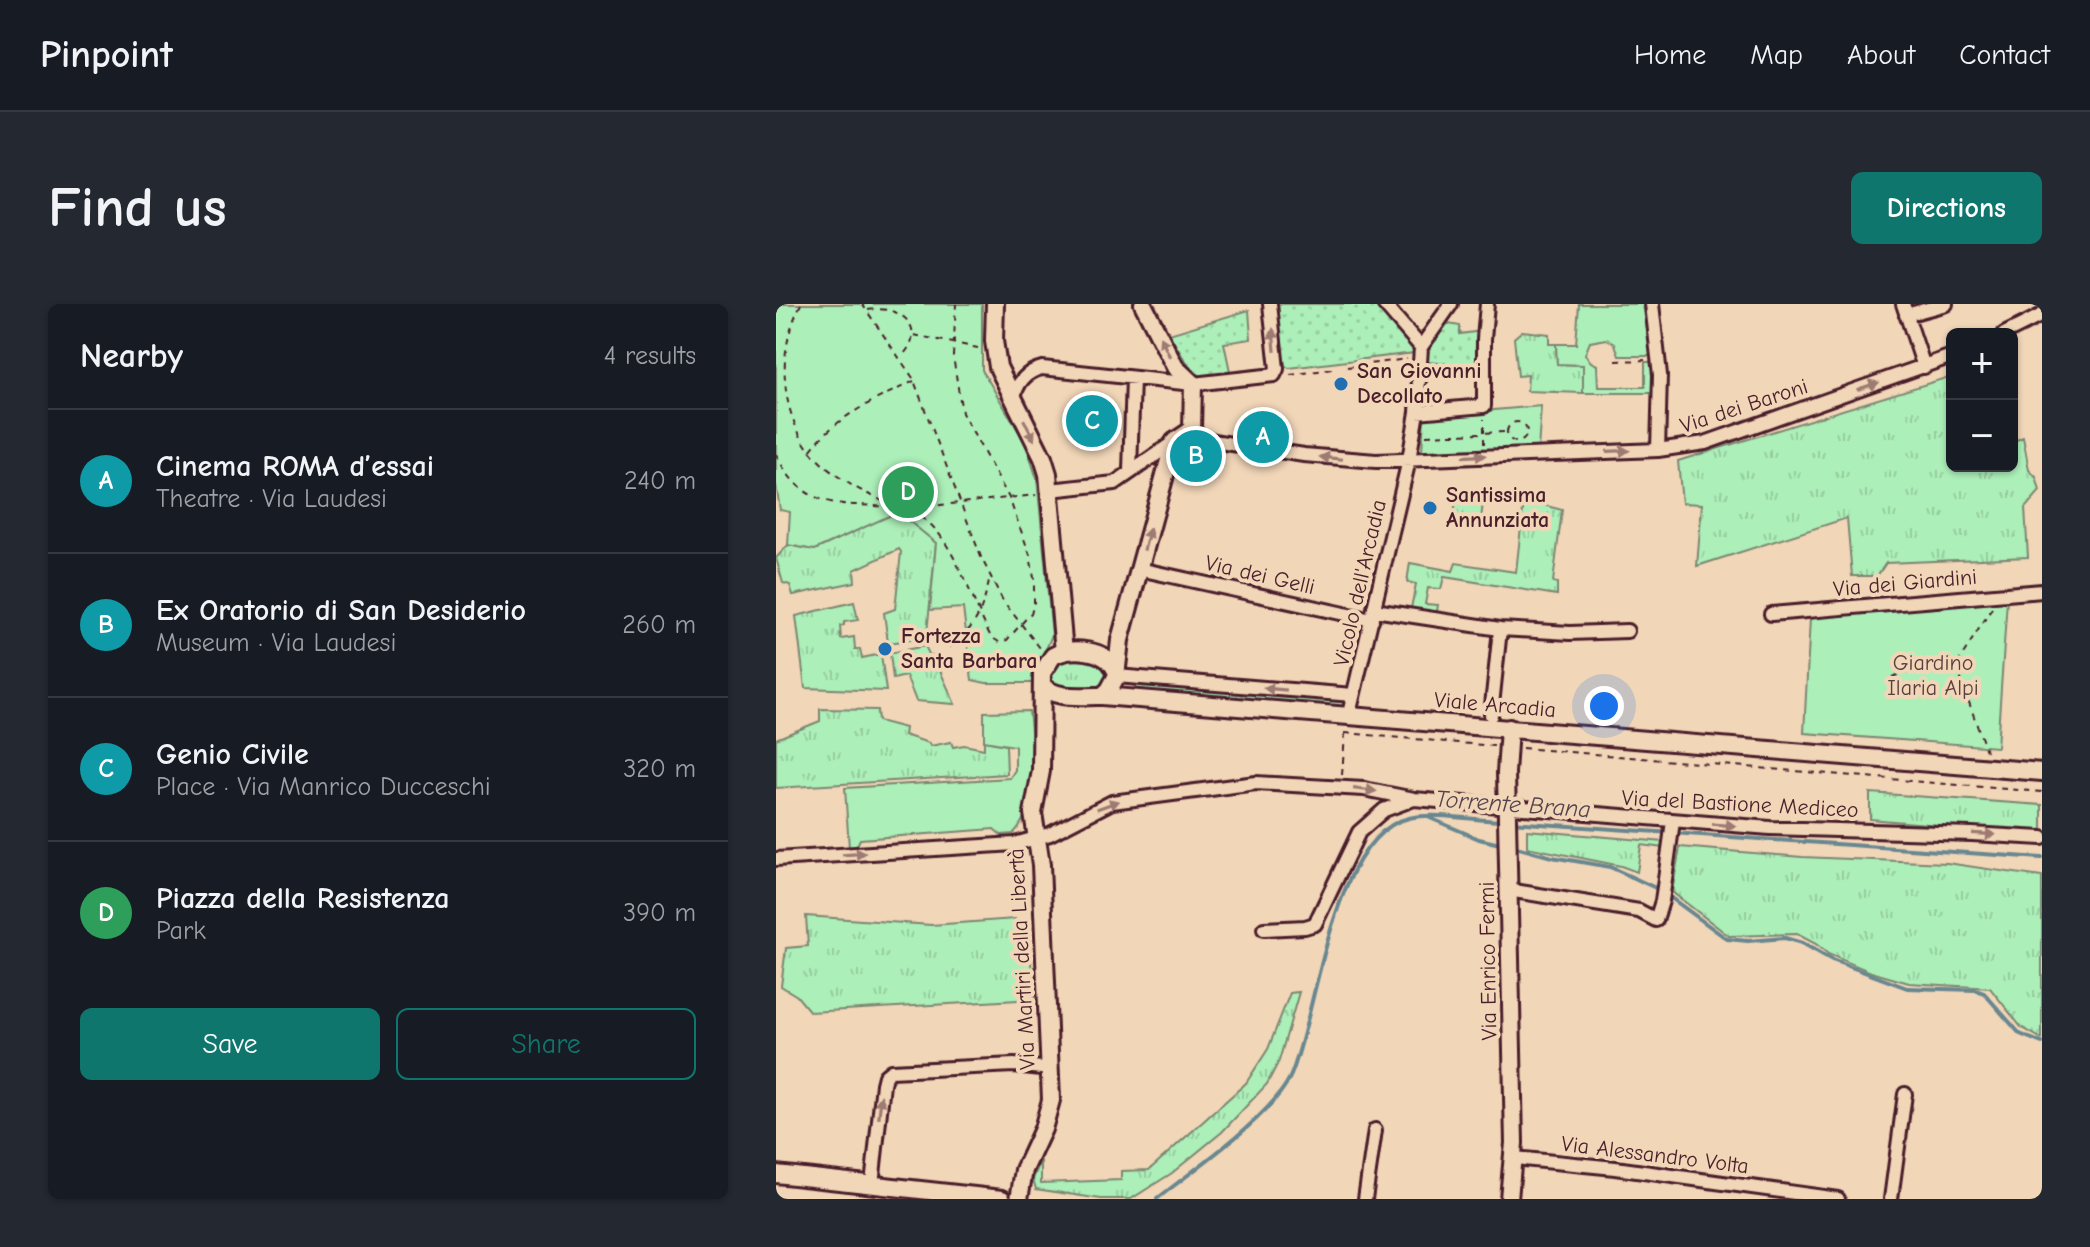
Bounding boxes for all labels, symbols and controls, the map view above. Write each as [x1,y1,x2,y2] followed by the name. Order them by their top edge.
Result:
[40,33,173,77] text: Pinpoint
[1634,39,1706,71] text: Home
[1750,39,1803,71] text: Map
[1847,39,1915,71] text: About
[1959,39,2050,71] text: Contact
[1851,172,2042,244] button: Directions
[48,176,227,240] text: Find us
[1267,327,1280,352] one-way arrow
[1946,328,2018,472] map controls
[1946,328,2018,400] button: +
[1158,335,1171,358] one-way arrow
[80,336,183,376] text: Nearby
[604,341,696,371] text: 4 results
[1357,358,1482,409] place label: San Giovanni Decollato
[1677,373,1811,439] street label: Via dei Baroni
[1332,375,1350,393] marker: San Giovanni Decollato
[1856,379,1880,392] one-way arrow
[1066,391,1118,451] pin: C
[1946,400,2018,472] button: −
[1237,407,1289,467] pin: A
[1022,419,1035,442] one-way arrow
[1170,426,1222,486] pin: B
[1606,445,1631,458] one-way arrow
[156,449,434,484] text: Cinema ROMA d’essai
[1462,449,1487,462] one-way arrow
[1318,451,1343,464] one-way arrow
[882,462,934,522] pin: D
[99,466,113,496] text: A
[624,466,696,496] text: 240 m
[1446,482,1549,533] place label: Santissima Annunziata
[156,484,387,514] text: Theatre · Via Laudesi
[1328,497,1392,669] street label: Vicolo dell'Arcadia
[1421,499,1439,517] marker: Santissima Annunziata
[1142,526,1154,551] one-way arrow
[1203,550,1317,600] street label: Via dei Gelli
[1832,564,1978,602] street label: Via dei Giardini
[156,593,526,628] text: Ex Oratorio di San Desiderio
[98,610,114,640] text: B
[622,610,696,640] text: 260 m
[901,623,1037,674] place label: Fortezza Santa Barbara
[156,628,396,658] text: Museum · Via Laudesi
[876,640,894,658] marker: Fortezza Santa Barbara
[1887,650,1979,701] park label: Giardino Ilaria Alpi
[1263,682,1288,695] one-way arrow
[1584,686,1624,726] your location
[1433,687,1557,723] street label: Viale Arcadia
[156,737,309,772] text: Genio Civile
[98,754,114,784] text: C
[623,754,696,784] text: 320 m
[156,772,491,802] text: Place · Via Manrico Ducceschi
[1353,784,1378,797] one-way arrow
[1434,785,1592,823] water label: Torrente Brana
[1621,785,1859,823] street label: Via del Bastione Mediceo
[1096,799,1120,811] one-way arrow
[1712,819,1737,832] one-way arrow
[1972,828,1997,841] one-way arrow
[842,847,867,860] one-way arrow
[1003,848,1041,1070] street label: Via Martiri della Libertà
[156,881,449,916] text: Piazza della Resistenza
[1474,881,1502,1041] street label: Via Enrico Fermi
[98,898,114,928] text: D
[623,898,696,928] text: 390 m
[156,916,206,946] text: Park
[80,1008,380,1080] button: Save
[396,1008,696,1080] button: Share
[874,1094,887,1119] one-way arrow
[1560,1131,1750,1179] street label: Via Alessandro Volta

